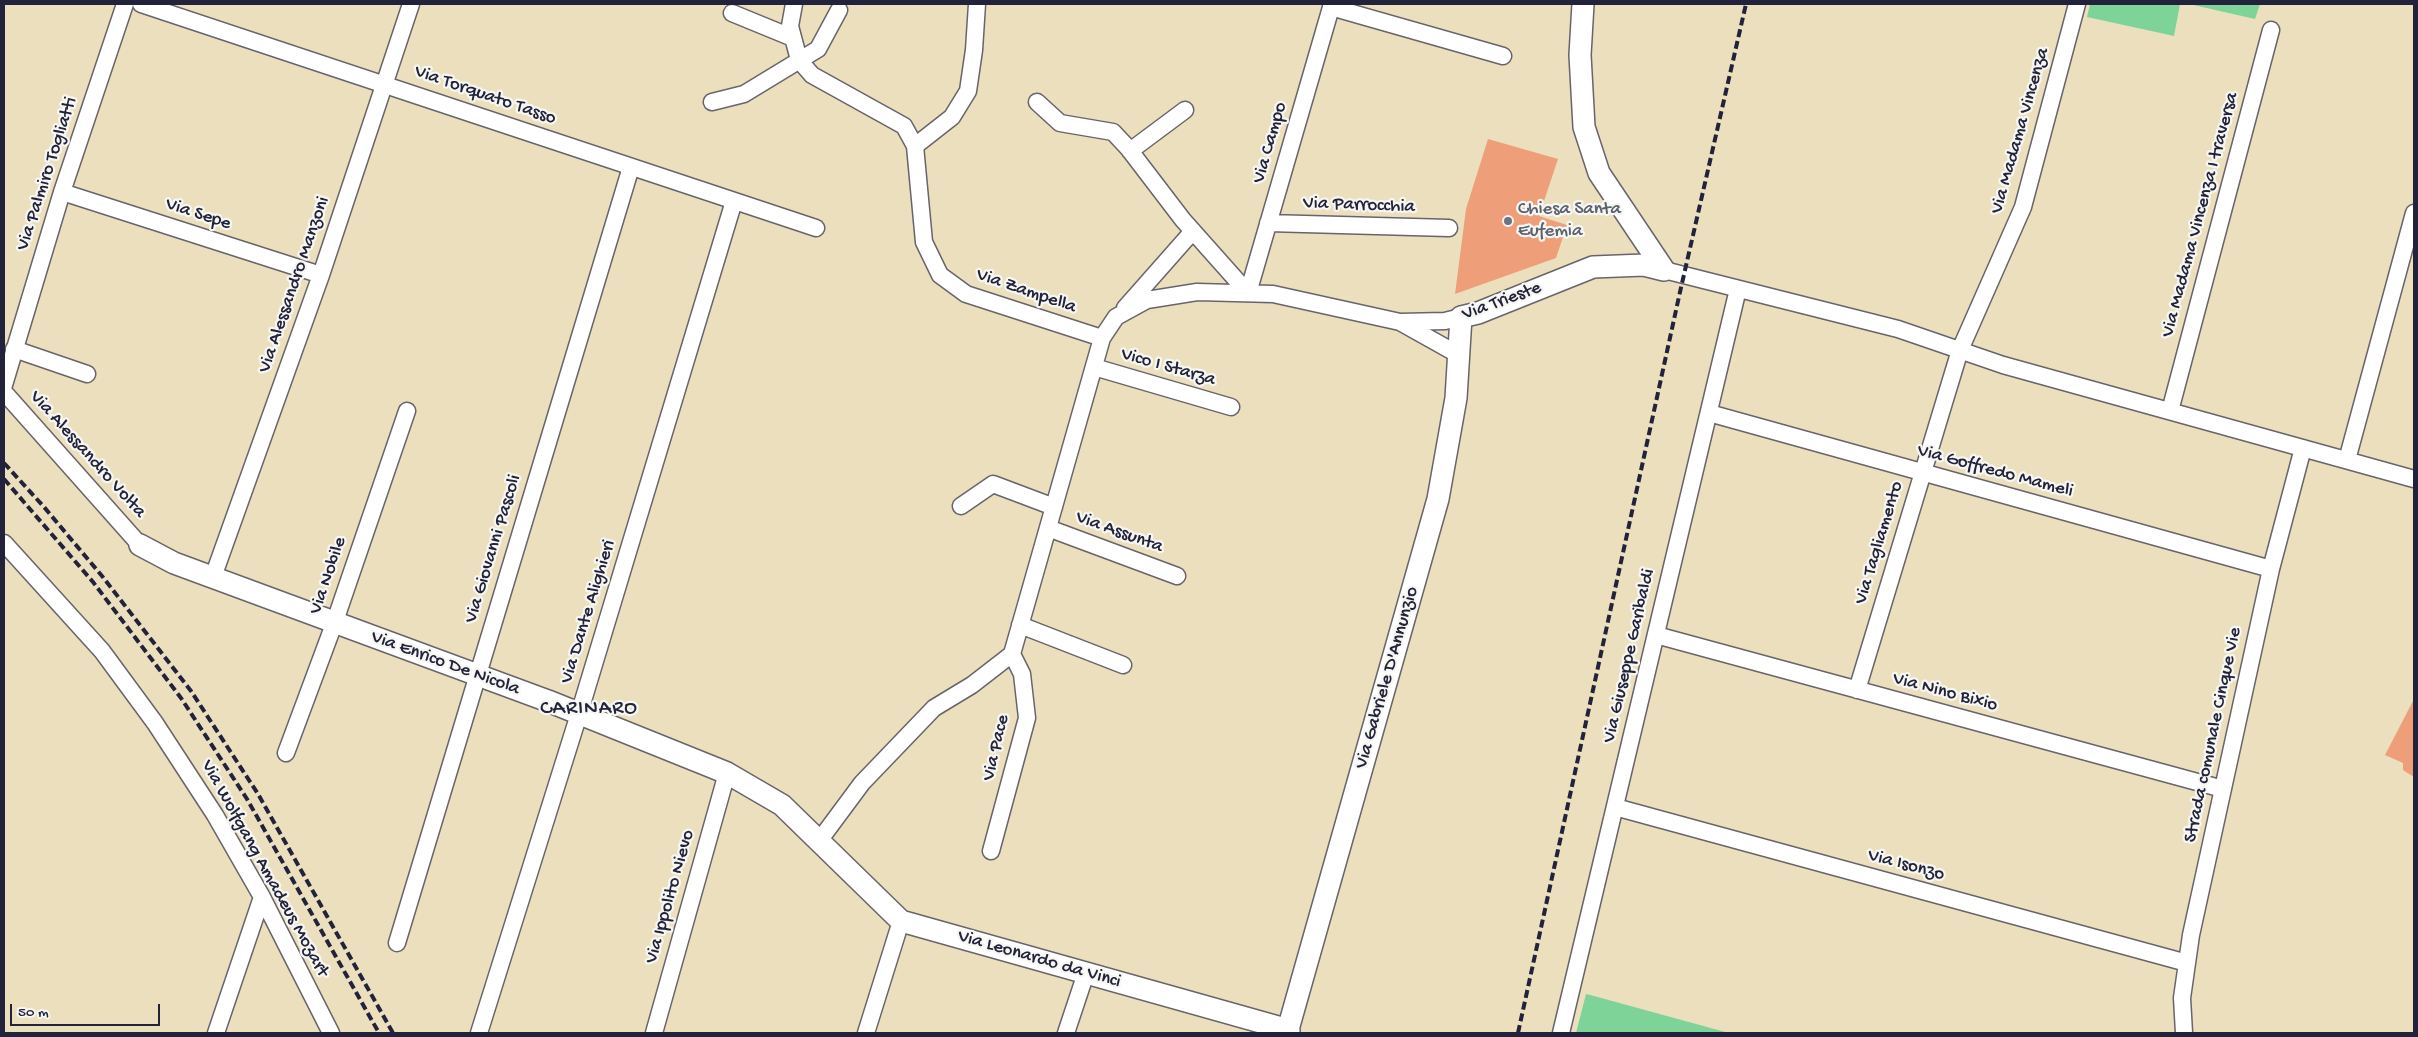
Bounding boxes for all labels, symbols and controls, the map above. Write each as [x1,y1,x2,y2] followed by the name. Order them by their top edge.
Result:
[1986,45,2056,217] street label: Via Madama Vincenza
[411,61,559,131] street label: Via Torquato Tasso
[2157,90,2245,340] street label: Via Madama Vincenza I traversa
[12,94,84,254] street label: Via Palmiro Togliatti
[1249,100,1293,186] street label: Via Campo
[1303,193,1415,219] street label: Via Parrocchia
[162,194,234,236] street label: Via Sepe
[254,194,336,376] street label: Via Alessandro Manzoni
[1518,199,1621,243] place label: Chiesa Santa Eufemia
[1502,215,1514,227] marker: Chiesa Santa Eufemia
[973,264,1079,320] street label: Via Zampella
[1459,277,1545,327] street label: Via Trieste
[1118,344,1218,392] street label: Vico I Starza
[24,387,150,523] street label: Via Alessandro Volta
[1914,440,2076,504] street label: Via Goffredo Mameli
[461,472,527,626] street label: Via Giovanni Pascoli
[1851,479,1909,607] street label: Via Tagliamento
[1072,507,1166,559] street label: Via Assunta
[305,534,353,618] street label: Via Nobile
[556,537,622,687] street label: Via Dante Alighieri
[1599,567,1661,745] street label: Via Giuseppe Garibaldi
[1351,584,1425,772] street label: Via Gabriele D'Annunzio
[2180,625,2248,845] street label: Strada comunale Cinque Vie
[368,627,522,701] street label: Via Enrico De Nicola
[1890,668,2000,718] street label: Via Nino Bixio
[539,697,639,723] district label: CARINARO
[978,713,1016,783] street label: Via Pace
[195,757,333,981] street label: Via Wolfgang Amadeus Mozart
[641,828,701,966] street label: Via Ippolito Nievo
[1865,845,1947,887] street label: Via Isonzo
[955,926,1123,994] street label: Via Leonardo da Vinci
[12,994,162,1026] scale bar
[18,1004,49,1022] text: 50 m

